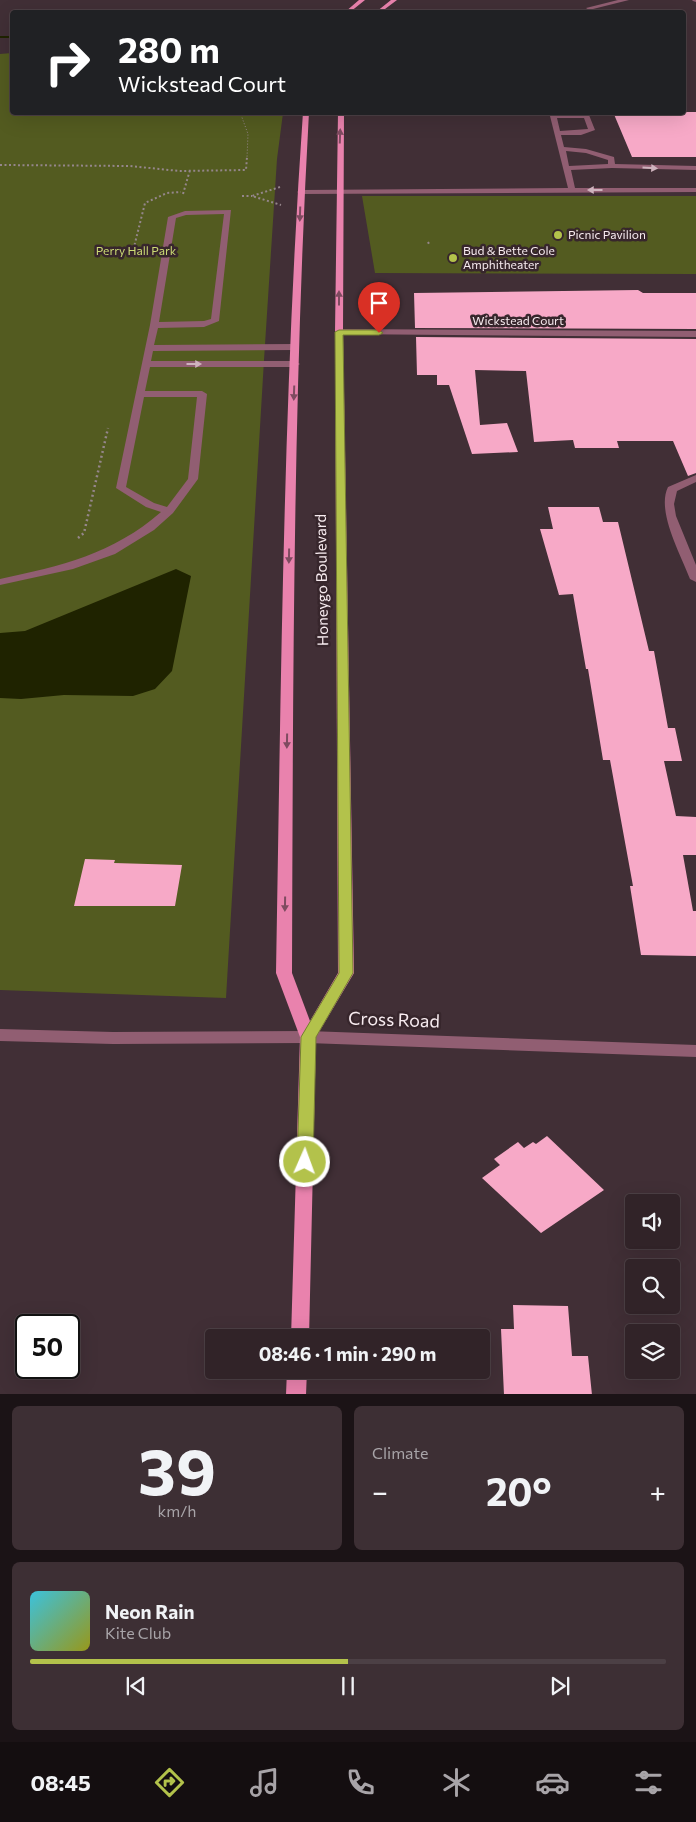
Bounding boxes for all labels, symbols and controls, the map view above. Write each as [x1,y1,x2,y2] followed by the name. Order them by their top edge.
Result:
[118,27,220,70] text: 280 m
[35,30,100,95] icon: right
[118,70,286,97] text: Wickstead Court
[336,128,344,144] one-way arrow
[642,164,658,172] one-way arrow
[587,186,603,194] one-way arrow
[296,206,304,222] one-way arrow
[568,227,646,241] place label: Picnic Pavilion
[552,229,564,241] marker: Picnic Pavilion
[96,243,177,257] park label: Perry Hall Park
[463,243,555,271] place label: Bud & Bette Cole Amphitheater
[447,252,459,264] marker: Bud & Bette Cole Amphitheater
[358,282,400,333] pin
[365,289,393,317] icon: arrive
[335,290,343,306] one-way arrow
[472,313,564,327] street label: Wickstead Court
[187,360,203,368] one-way arrow
[289,386,297,402] one-way arrow
[311,514,331,646] street label: Honeygo Boulevard
[285,548,293,564] one-way arrow
[282,734,290,750] one-way arrow
[281,896,289,912] one-way arrow
[348,1006,440,1032] street label: Cross Road
[278,1135,330,1187] position arrow
[625,1194,680,1379] map controls
[625,1194,680,1249] button: sound
[625,1259,680,1314] button: search
[15,1314,80,1379] speed limit sign: 50
[625,1324,680,1379] button: layers
[259,1342,436,1365] text: 08:46 · 1 min · 290 m
[138,1429,216,1508] text: 39
[372,1443,428,1462] text: Climate
[486,1467,552,1514] text: 20°
[372,1474,388,1508] text: −
[650,1474,666,1508] text: +
[158,1501,196,1520] text: km/h
[105,1600,195,1623] text: Neon Rain
[105,1623,171,1642] text: Kite Club
[122,1672,150,1700] icon: previous
[334,1672,362,1700] icon: pause
[546,1672,574,1700] icon: next
[152,1765,187,1800] icon: directions
[247,1765,282,1800] icon: music
[343,1765,378,1800] icon: phone
[439,1765,474,1800] icon: climate
[535,1765,570,1800] icon: car
[631,1765,666,1800] icon: filters
[30,1769,91,1796] text: 08:45

